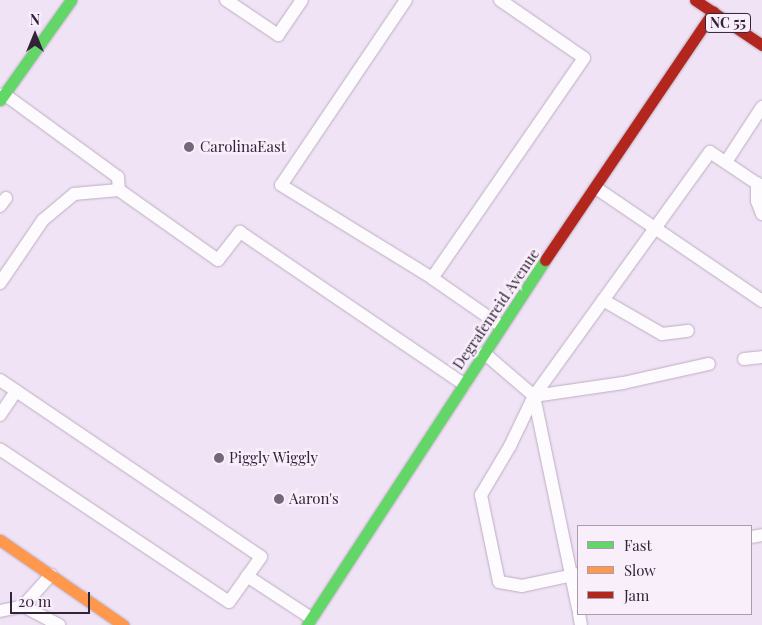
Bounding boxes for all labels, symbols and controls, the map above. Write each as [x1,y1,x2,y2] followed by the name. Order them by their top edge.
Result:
[10,10,60,60] north arrow
[30,10,40,29] text: N
[704,12,752,34] road number: NC 55
[200,138,286,156] place label: CarolinaEast
[182,140,196,154] marker: CarolinaEast
[449,245,543,373] street label: Degrafenreid Avenue
[229,449,319,467] place label: Piggly Wiggly
[213,452,225,464] marker: Piggly Wiggly
[289,490,339,508] place label: Aaron's
[273,493,285,505] marker: Aaron's
[577,525,752,615] legend
[624,535,652,555] text: Fast
[624,560,656,580] text: Slow
[12,582,92,614] scale bar
[624,585,649,605] text: Jam
[18,591,51,611] text: 20 m

